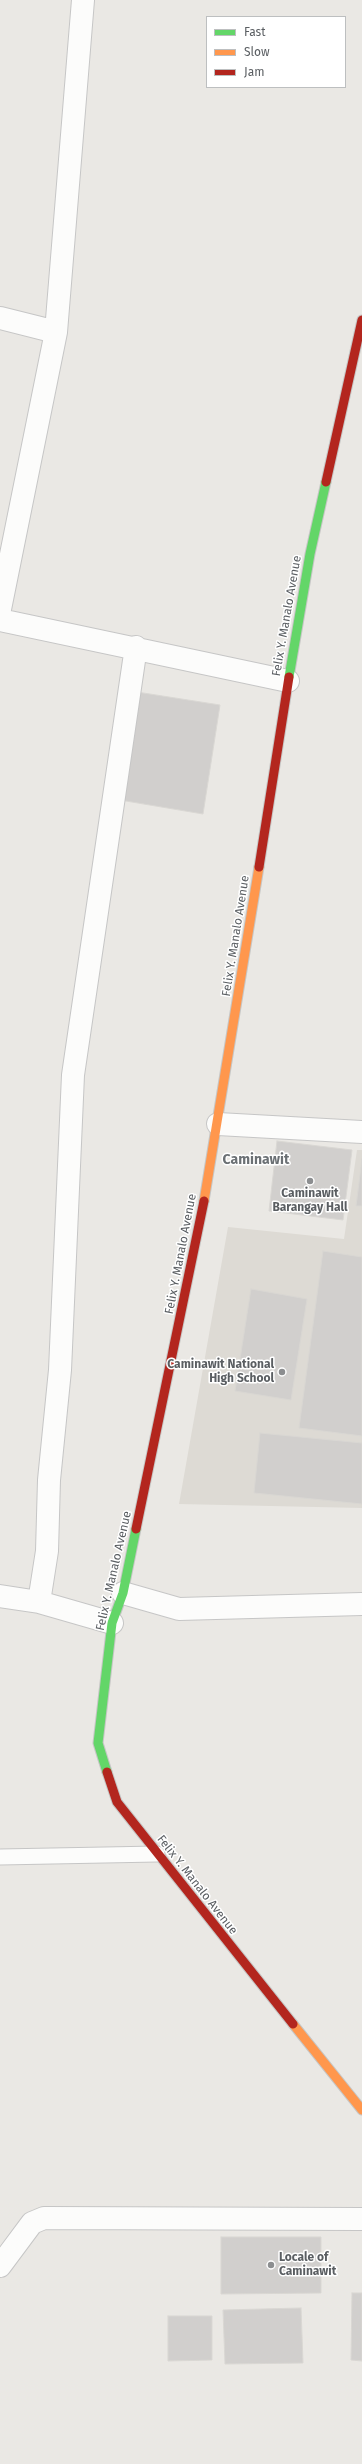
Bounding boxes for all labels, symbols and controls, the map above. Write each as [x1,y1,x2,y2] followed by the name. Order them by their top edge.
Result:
[206,16,346,88] legend
[244,25,266,39] text: Fast
[244,45,270,59] text: Slow
[244,65,264,79] text: Jam
[269,555,305,677] street label: Felix Y. Manalo Avenue
[219,874,253,998] street label: Felix Y. Manalo Avenue
[223,1152,289,1168] district label: Caminawit
[305,1176,315,1186] marker: Caminawit Barangay Hall
[272,1187,348,1215] place label: Caminawit Barangay Hall
[162,1193,200,1315] street label: Felix Y. Manalo Avenue
[167,1358,274,1386] place label: Caminawit National High School
[277,1367,287,1377] marker: Caminawit National High School
[93,1510,135,1632] street label: Felix Y. Manalo Avenue
[154,1832,240,1938] street label: Felix Y. Manalo Avenue
[279,2251,336,2279] place label: Locale of Caminawit
[266,2260,276,2270] marker: Locale of Caminawit

